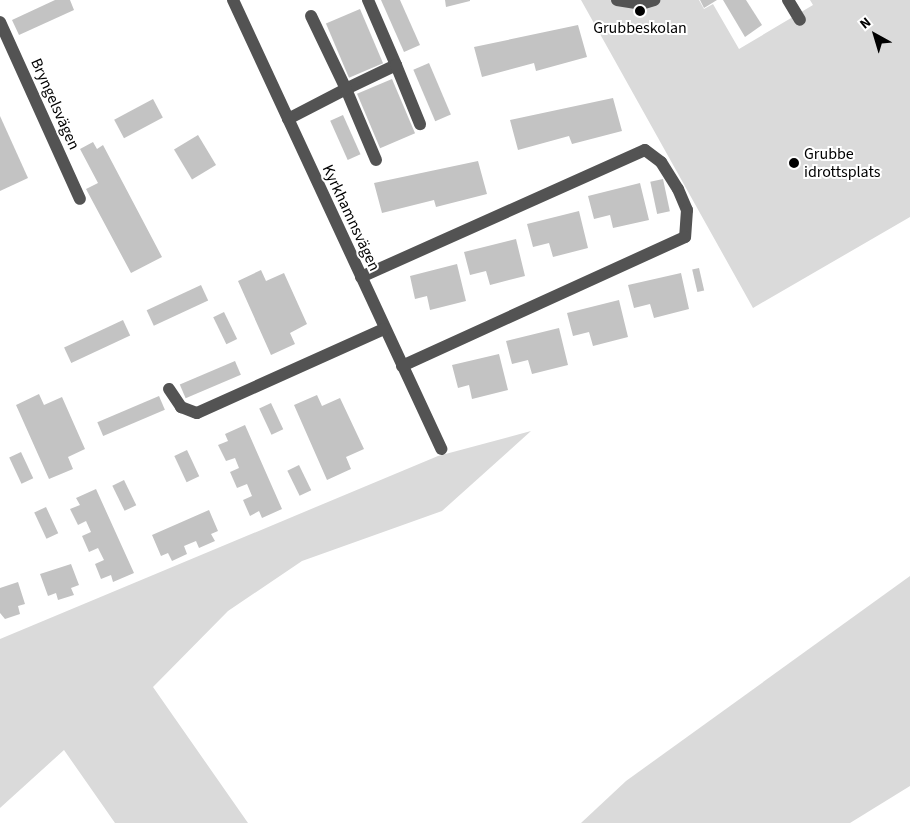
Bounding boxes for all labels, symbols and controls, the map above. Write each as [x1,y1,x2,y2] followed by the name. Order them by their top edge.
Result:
[634,5,646,17] marker: Grubbeskolan
[850,10,900,60] north arrow
[856,13,875,34] text: N
[593,18,687,38] place label: Grubbeskolan
[26,55,84,153] street label: Bryngelsvägen
[804,144,880,182] place label: Grubbe idrottsplats
[788,157,800,169] marker: Grubbe idrottsplats
[318,162,384,274] street label: Kyrkhamnsvägen

